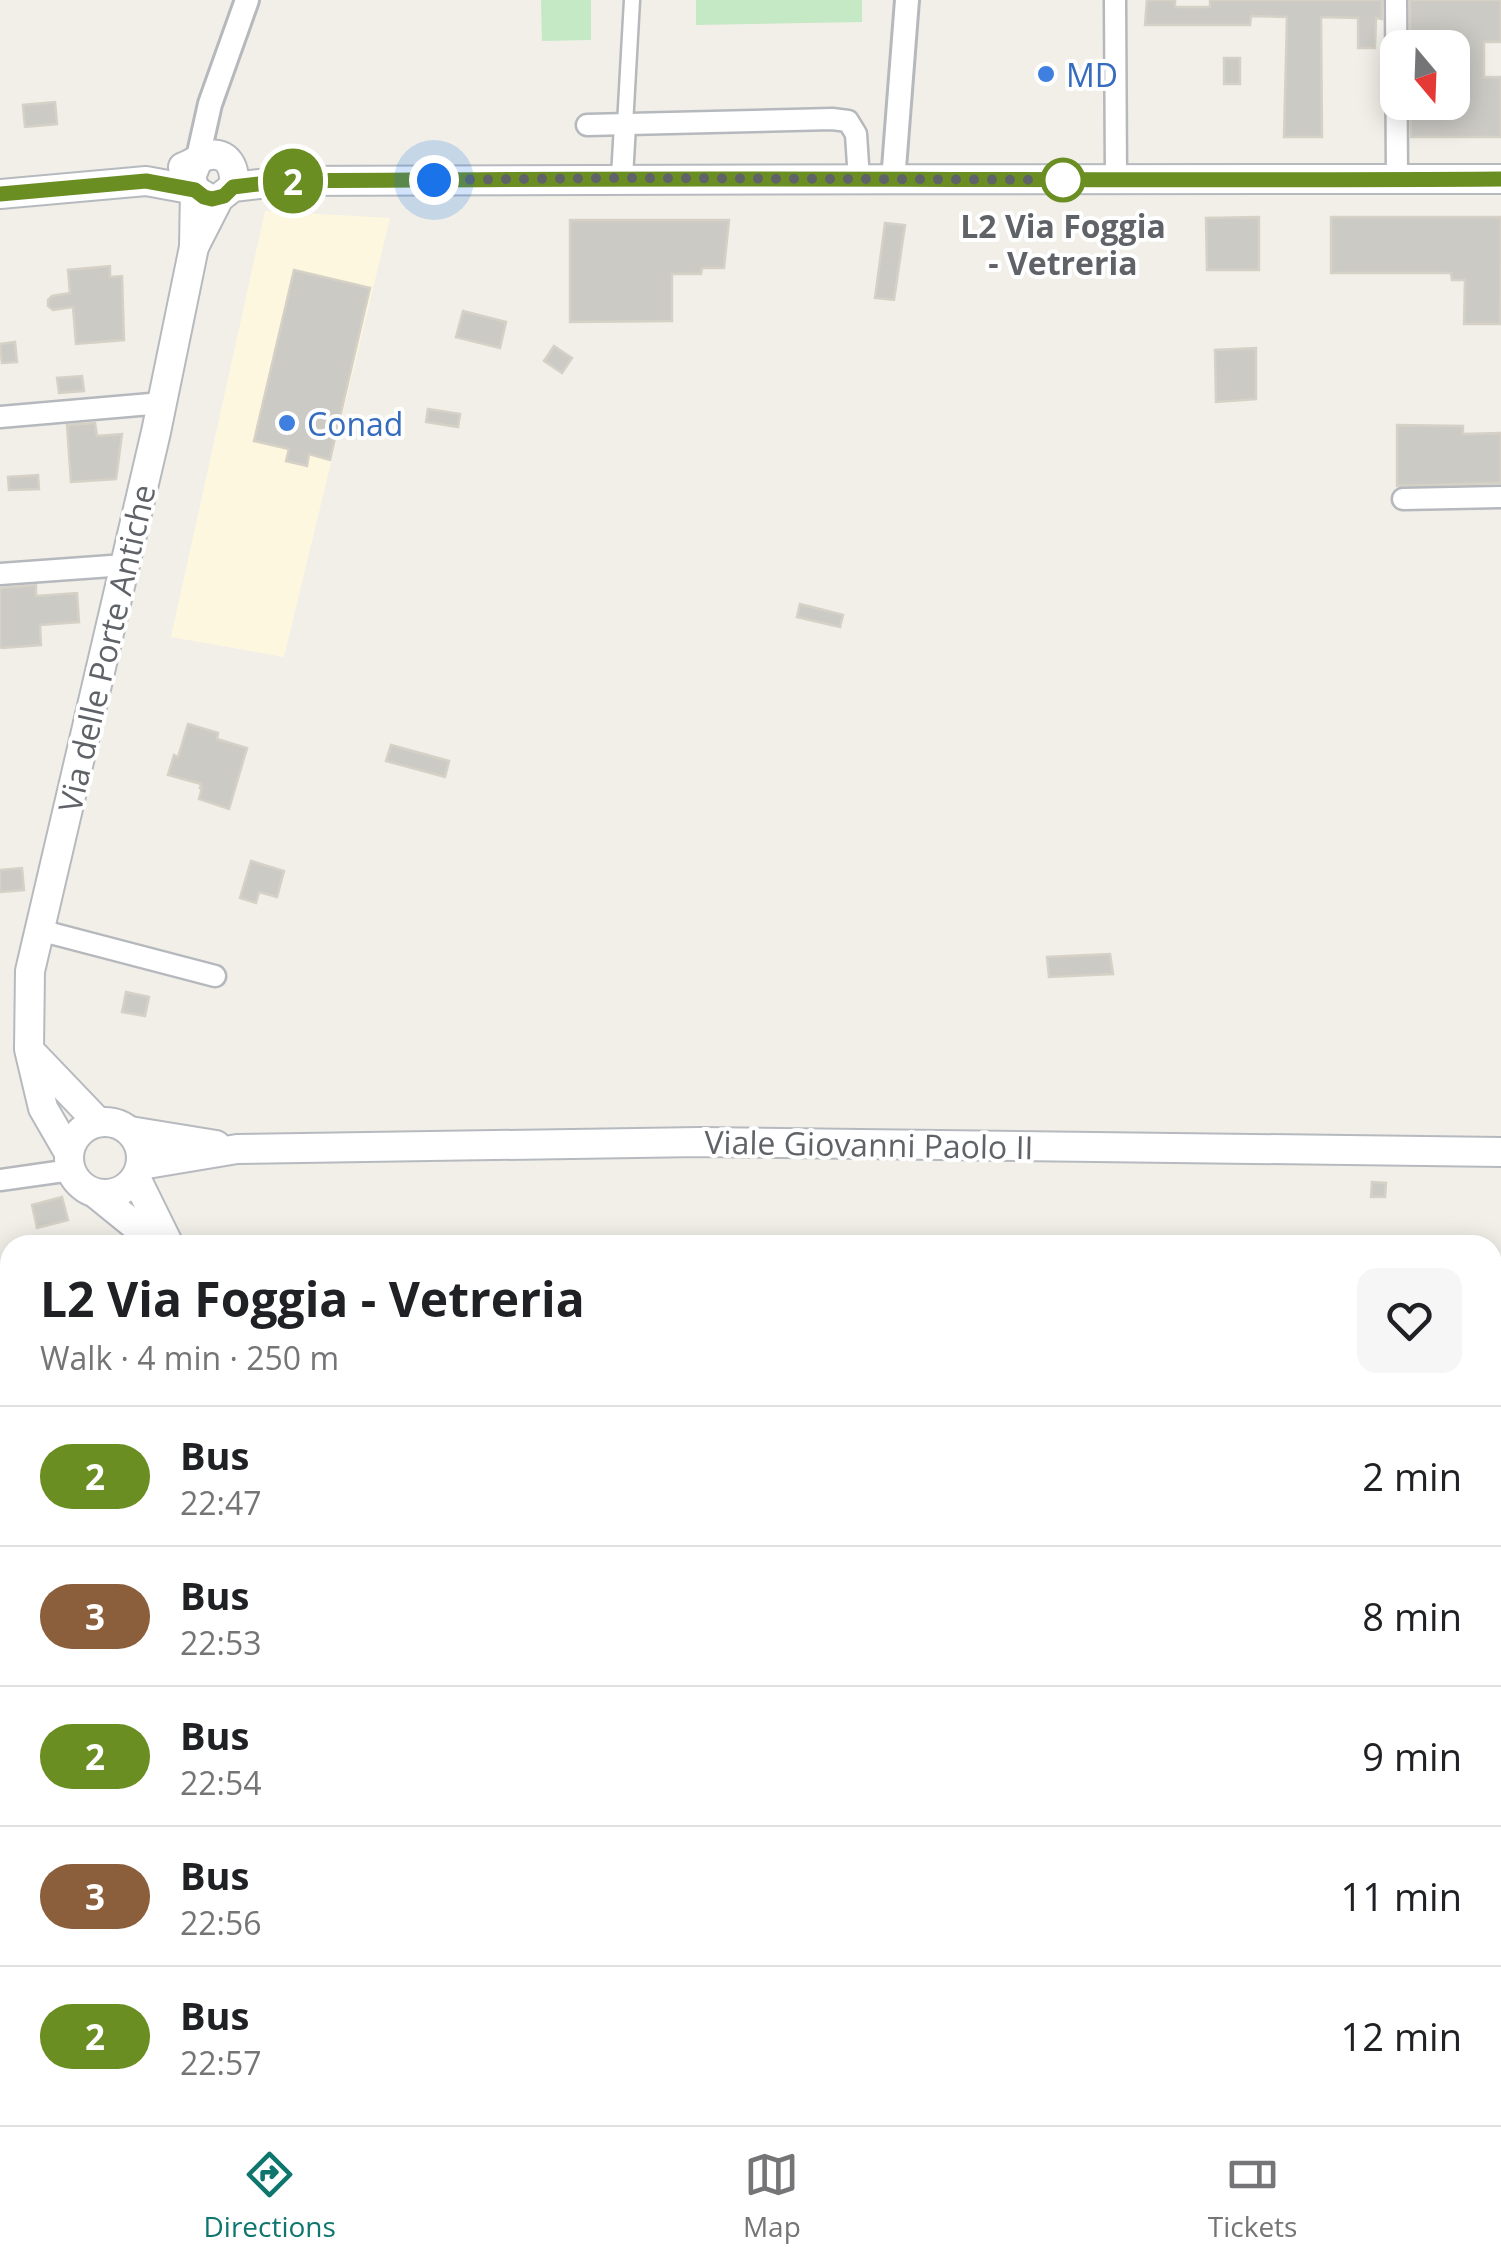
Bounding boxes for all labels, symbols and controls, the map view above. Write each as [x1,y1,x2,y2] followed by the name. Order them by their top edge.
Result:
[1380,30,1470,120] north arrow
[1380,30,1470,120] map controls
[1066,53,1118,96] place label: MD
[1035,63,1057,85] marker: MD
[260,148,326,214] line badge: 2
[409,155,459,205] your location
[283,158,303,205] text: 2
[1042,159,1084,201] marker: L2 Via Foggia - Vetreria
[960,204,1166,284] place label: L2 Via Foggia - Vetreria
[307,402,403,445] place label: Conad
[276,412,298,434] marker: Conad
[47,480,165,816] street label: Via delle Porte Antiche
[704,1120,1034,1168] street label: Viale Giovanni Paolo II
[40,1266,585,1331] text: L2 Via Foggia - Vetreria
[1357,1268,1462,1373] button: heart
[40,1336,339,1379] text: Walk · 4 min · 250 m
[180,1429,249,1481] text: Bus
[1362,1450,1462,1502] text: 2 min
[85,1453,105,1500] text: 2
[180,1481,262,1524] text: 22:47
[180,1569,249,1621] text: Bus
[1362,1590,1462,1642] text: 8 min
[85,1593,105,1640] text: 3
[180,1621,262,1664] text: 22:53
[180,1709,249,1761] text: Bus
[1362,1730,1462,1782] text: 9 min
[85,1733,105,1780] text: 2
[180,1761,262,1804] text: 22:54
[180,1849,249,1901] text: Bus
[1341,1870,1462,1922] text: 11 min
[85,1873,105,1920] text: 3
[180,1901,262,1944] text: 22:56
[180,1989,249,2041] text: Bus
[1341,2010,1462,2062] text: 12 min
[85,2013,105,2060] text: 2
[180,2041,262,2084] text: 22:57
[204,2147,336,2245] tab: Directions
[743,2147,801,2245] tab: Map
[1208,2147,1297,2245] tab: Tickets

